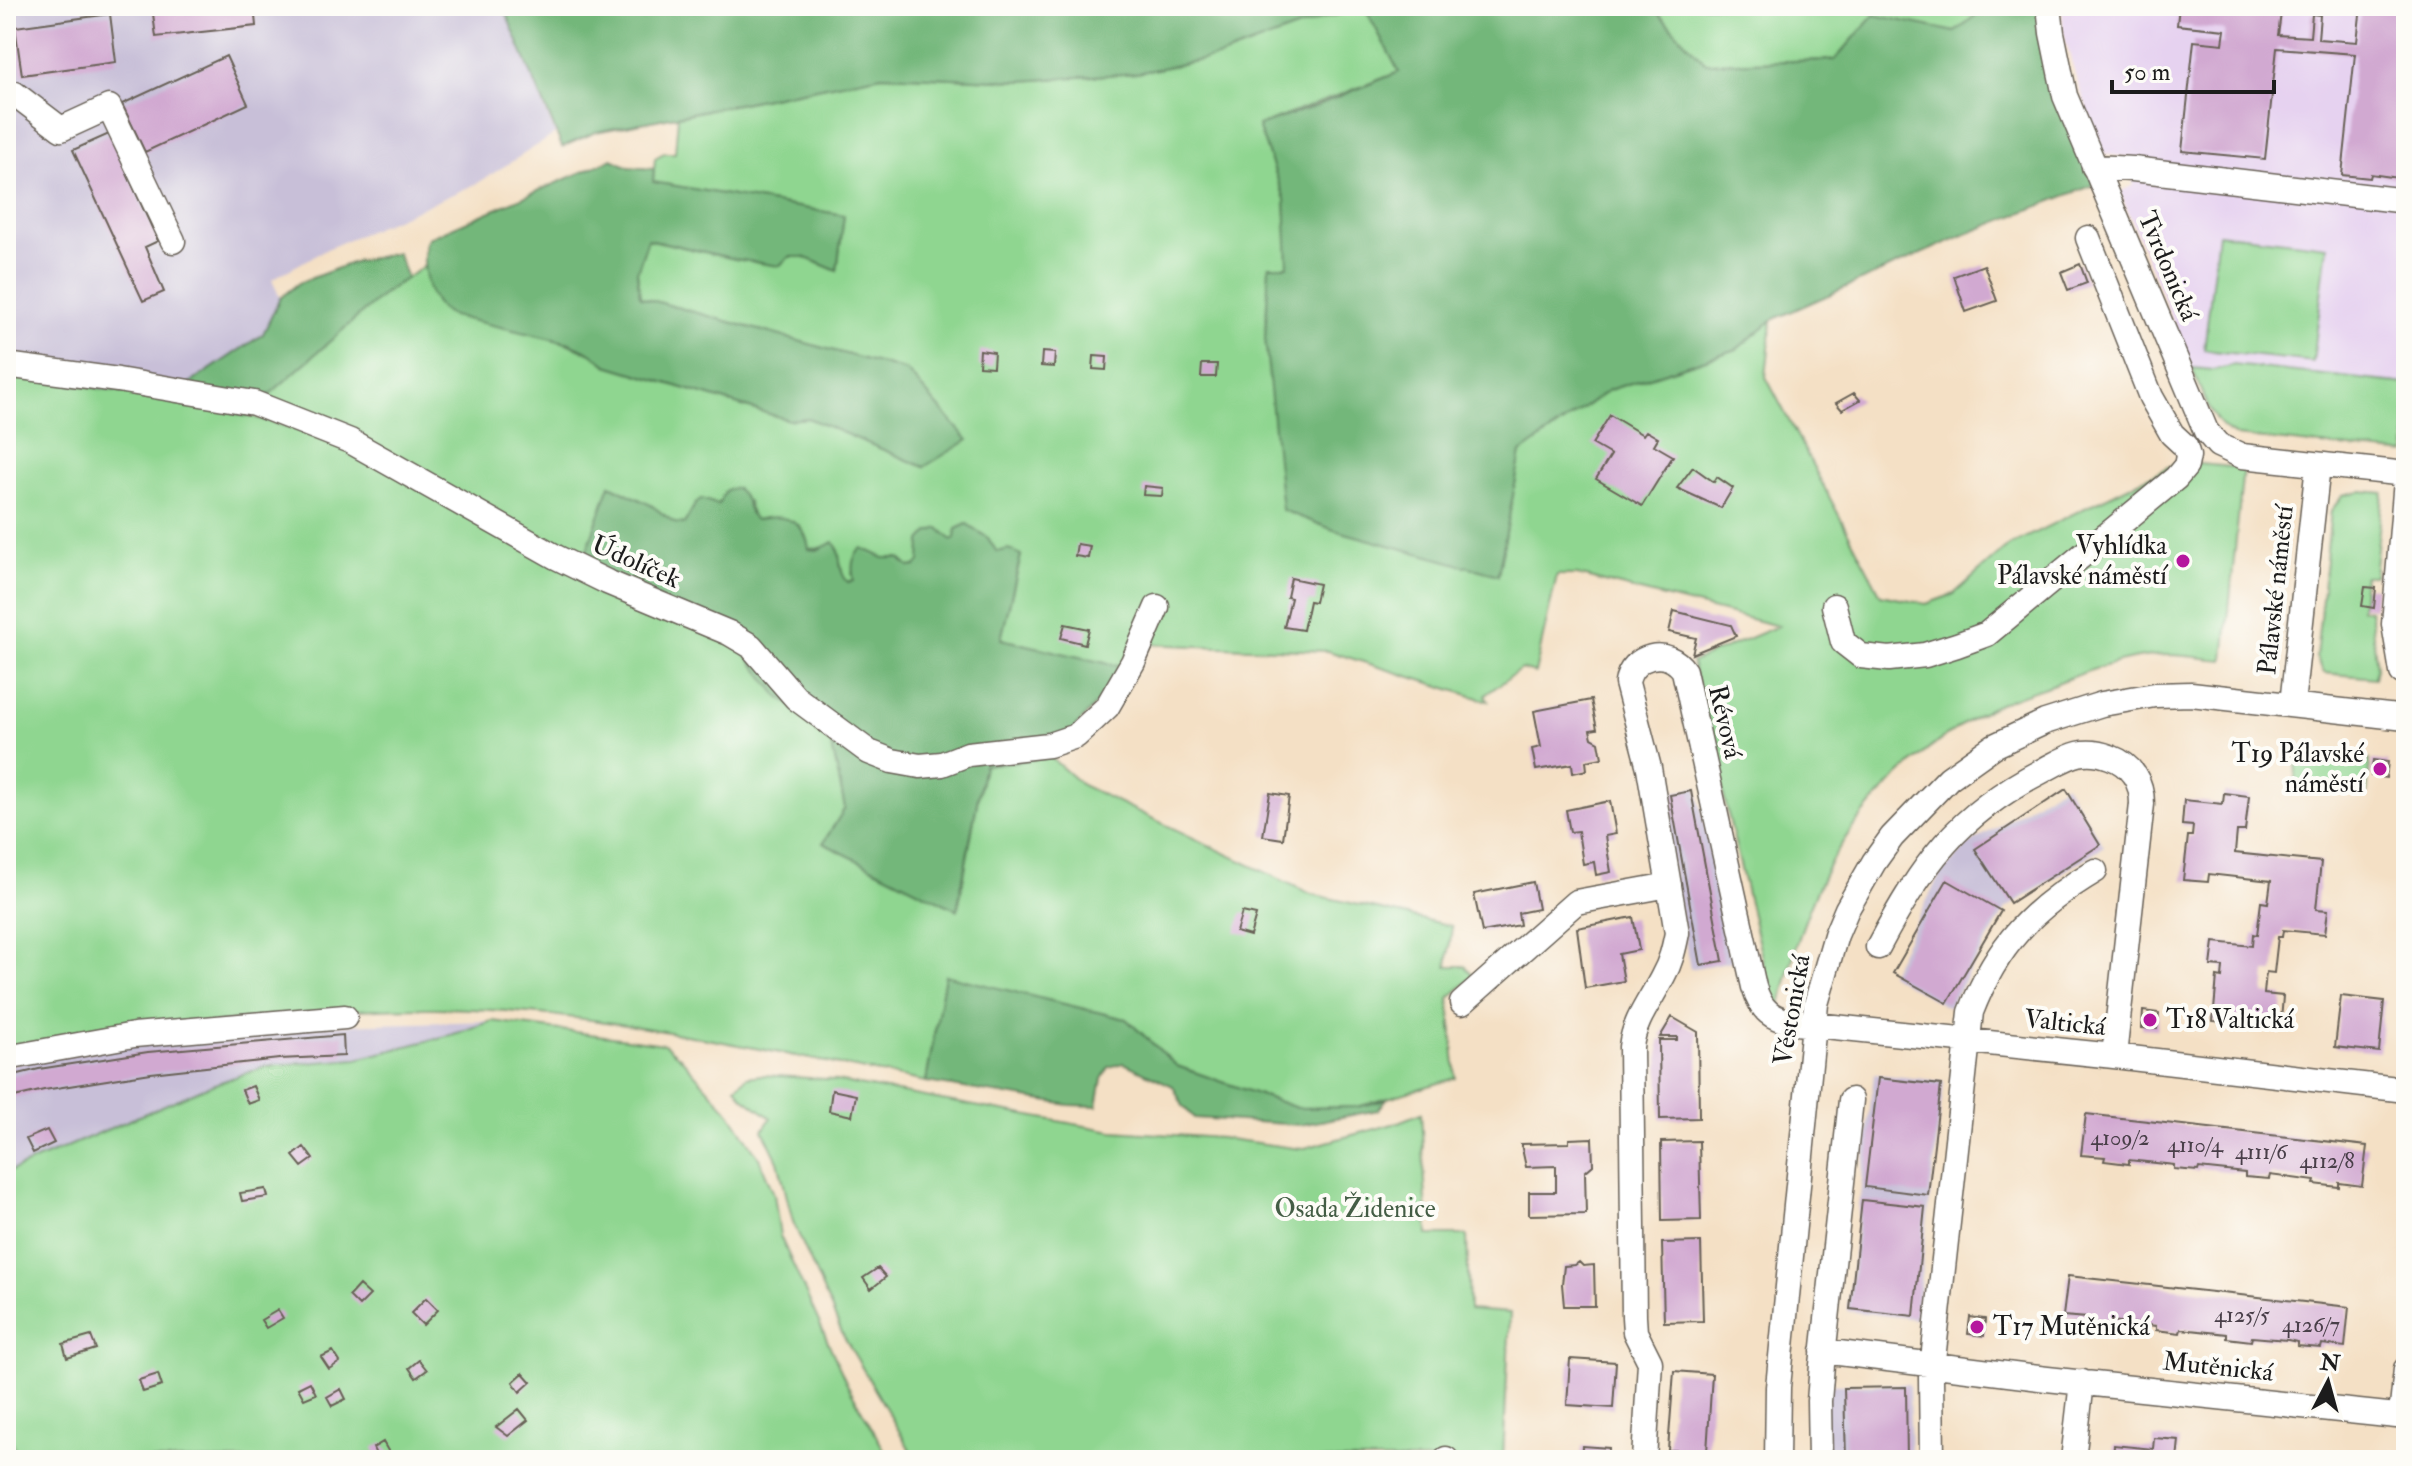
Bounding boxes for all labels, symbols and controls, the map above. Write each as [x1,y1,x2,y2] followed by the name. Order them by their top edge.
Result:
[2112,44,2274,94] scale bar
[2124,57,2171,88] text: 50 m
[2131,206,2206,326] street label: Tvrdonická
[2251,502,2301,676] street label: Pálavské náměstí
[587,527,687,596] street label: Údolíček
[1997,530,2169,592] place label: Vyhlídka Pálavské náměstí
[2174,552,2192,570] marker: Vyhlídka Pálavské náměstí
[1701,682,1749,762] street label: Révová
[2231,738,2366,800] place label: T19 Pálavské náměstí
[2371,760,2389,778] marker: T19 Pálavské náměstí
[1767,952,1818,1068] street label: Věstonická
[2023,1003,2108,1043] street label: Valtická
[2166,1004,2295,1036] place label: T18 Valtická
[2141,1011,2159,1029] marker: T18 Valtická
[2091,1124,2150,1152] house number: 4109/2
[2167,1131,2224,1159] house number: 4110/4
[2235,1138,2289,1166] house number: 4111/6
[2299,1147,2355,1175] house number: 4112/8
[1274,1191,1436,1225] park label: Osada Židenice
[2214,1301,2270,1329] house number: 4125/5
[1993,1311,2150,1343] place label: T17 Mutěnická
[2282,1311,2340,1339] house number: 4126/7
[1968,1318,1986,1336] marker: T17 Mutěnická
[2288,1342,2368,1422] north arrow
[2161,1345,2275,1389] street label: Mutěnická
[2318,1348,2342,1378] text: N

